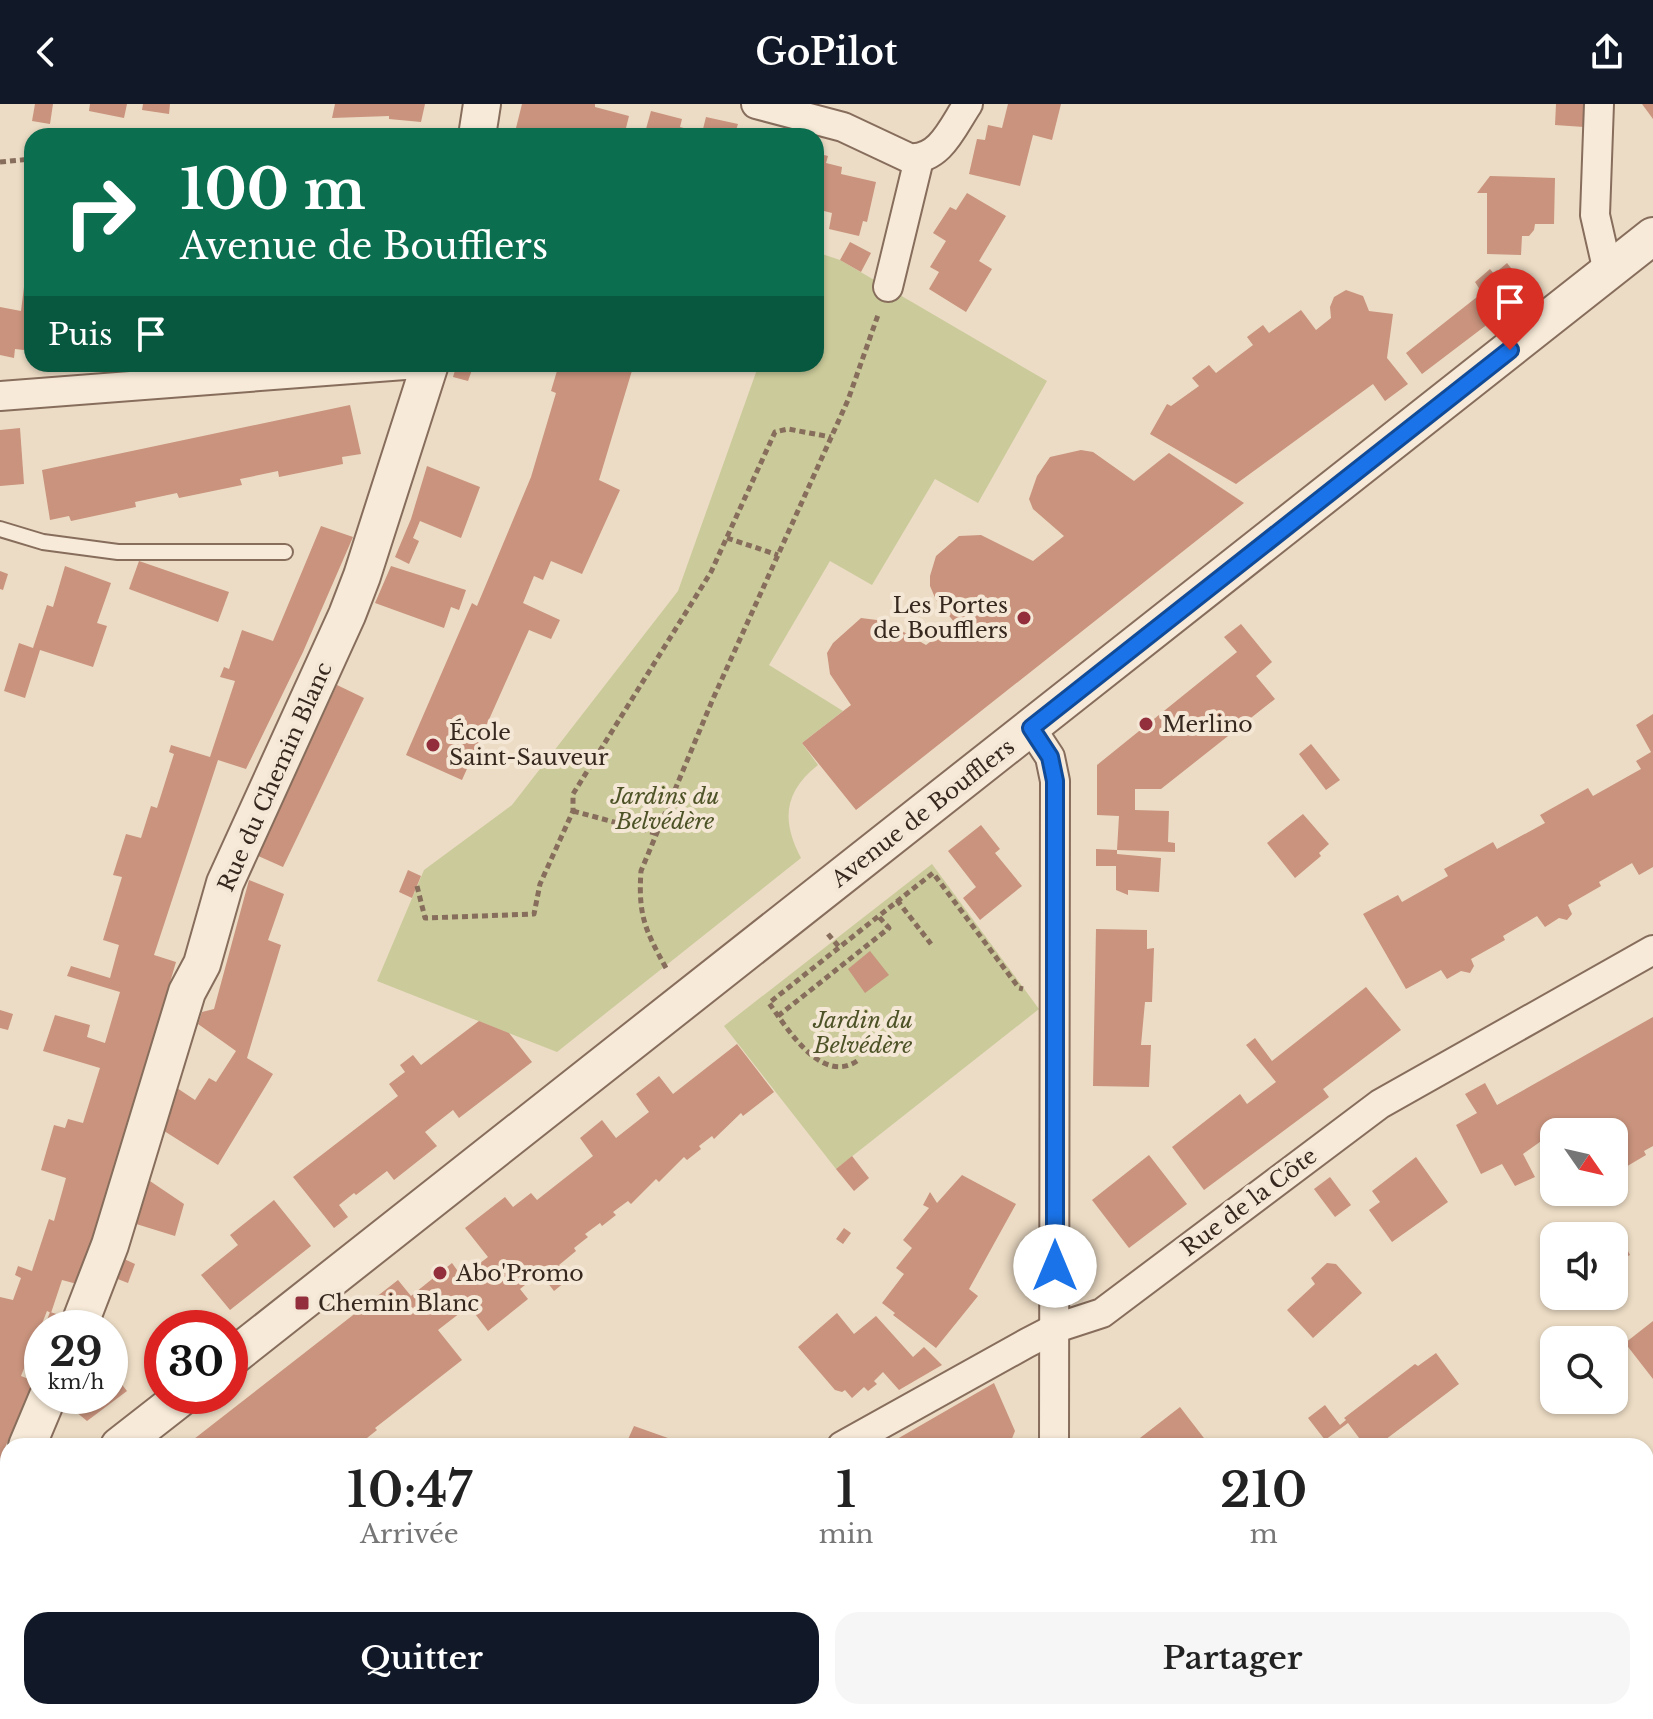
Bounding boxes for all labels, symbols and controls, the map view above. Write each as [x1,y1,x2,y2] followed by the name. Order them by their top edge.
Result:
[24,30,68,74] icon: back
[755,30,898,75] text: GoPilot
[1585,30,1629,74] icon: share
[180,155,366,224] text: 100 m
[48,160,152,264] icon: right
[180,224,548,269] text: Avenue de Boufflers
[1476,268,1544,350] pin
[1488,280,1532,324] icon: arrive
[129,312,173,356] icon: arrive
[48,316,113,353] text: Puis
[873,592,1008,644] place label: Les Portes de Boufflers
[1015,609,1033,627] marker: Les Portes de Boufflers
[212,658,338,896] street label: Rue du Chemin Blanc
[1162,711,1253,738] place label: Merlino
[1137,715,1155,733] marker: Merlino
[449,718,609,771] place label: École Saint-Sauveur
[825,733,1020,893] street label: Avenue de Boufflers
[424,736,442,754] marker: École Saint-Sauveur
[610,783,719,835] park label: Jardins du Belvédère
[812,1007,913,1059] park label: Jardin du Belvédère
[1540,1118,1628,1206] north arrow
[1540,1118,1628,1414] map controls
[1176,1142,1322,1262] street label: Rue de la Côte
[1540,1222,1628,1310] button: sound
[1013,1224,1097,1308] position arrow
[455,1260,584,1287] place label: Abo'Promo
[431,1264,449,1282] marker: Abo'Promo
[318,1290,479,1317] place label: Chemin Blanc
[293,1294,311,1312] marker: Chemin Blanc
[144,1310,248,1414] speed limit sign: 30
[1540,1326,1628,1414] button: search
[50,1327,103,1377] text: 29
[48,1370,104,1394] text: km/h
[347,1460,472,1520] text: 10:47
[836,1460,857,1520] text: 1
[1220,1460,1307,1520] text: 210
[360,1518,459,1550] text: Arrivée
[819,1518,873,1550] text: min
[1250,1518,1278,1550] text: m
[24,1612,819,1704] button: Quitter
[835,1612,1630,1704] button: Partager

